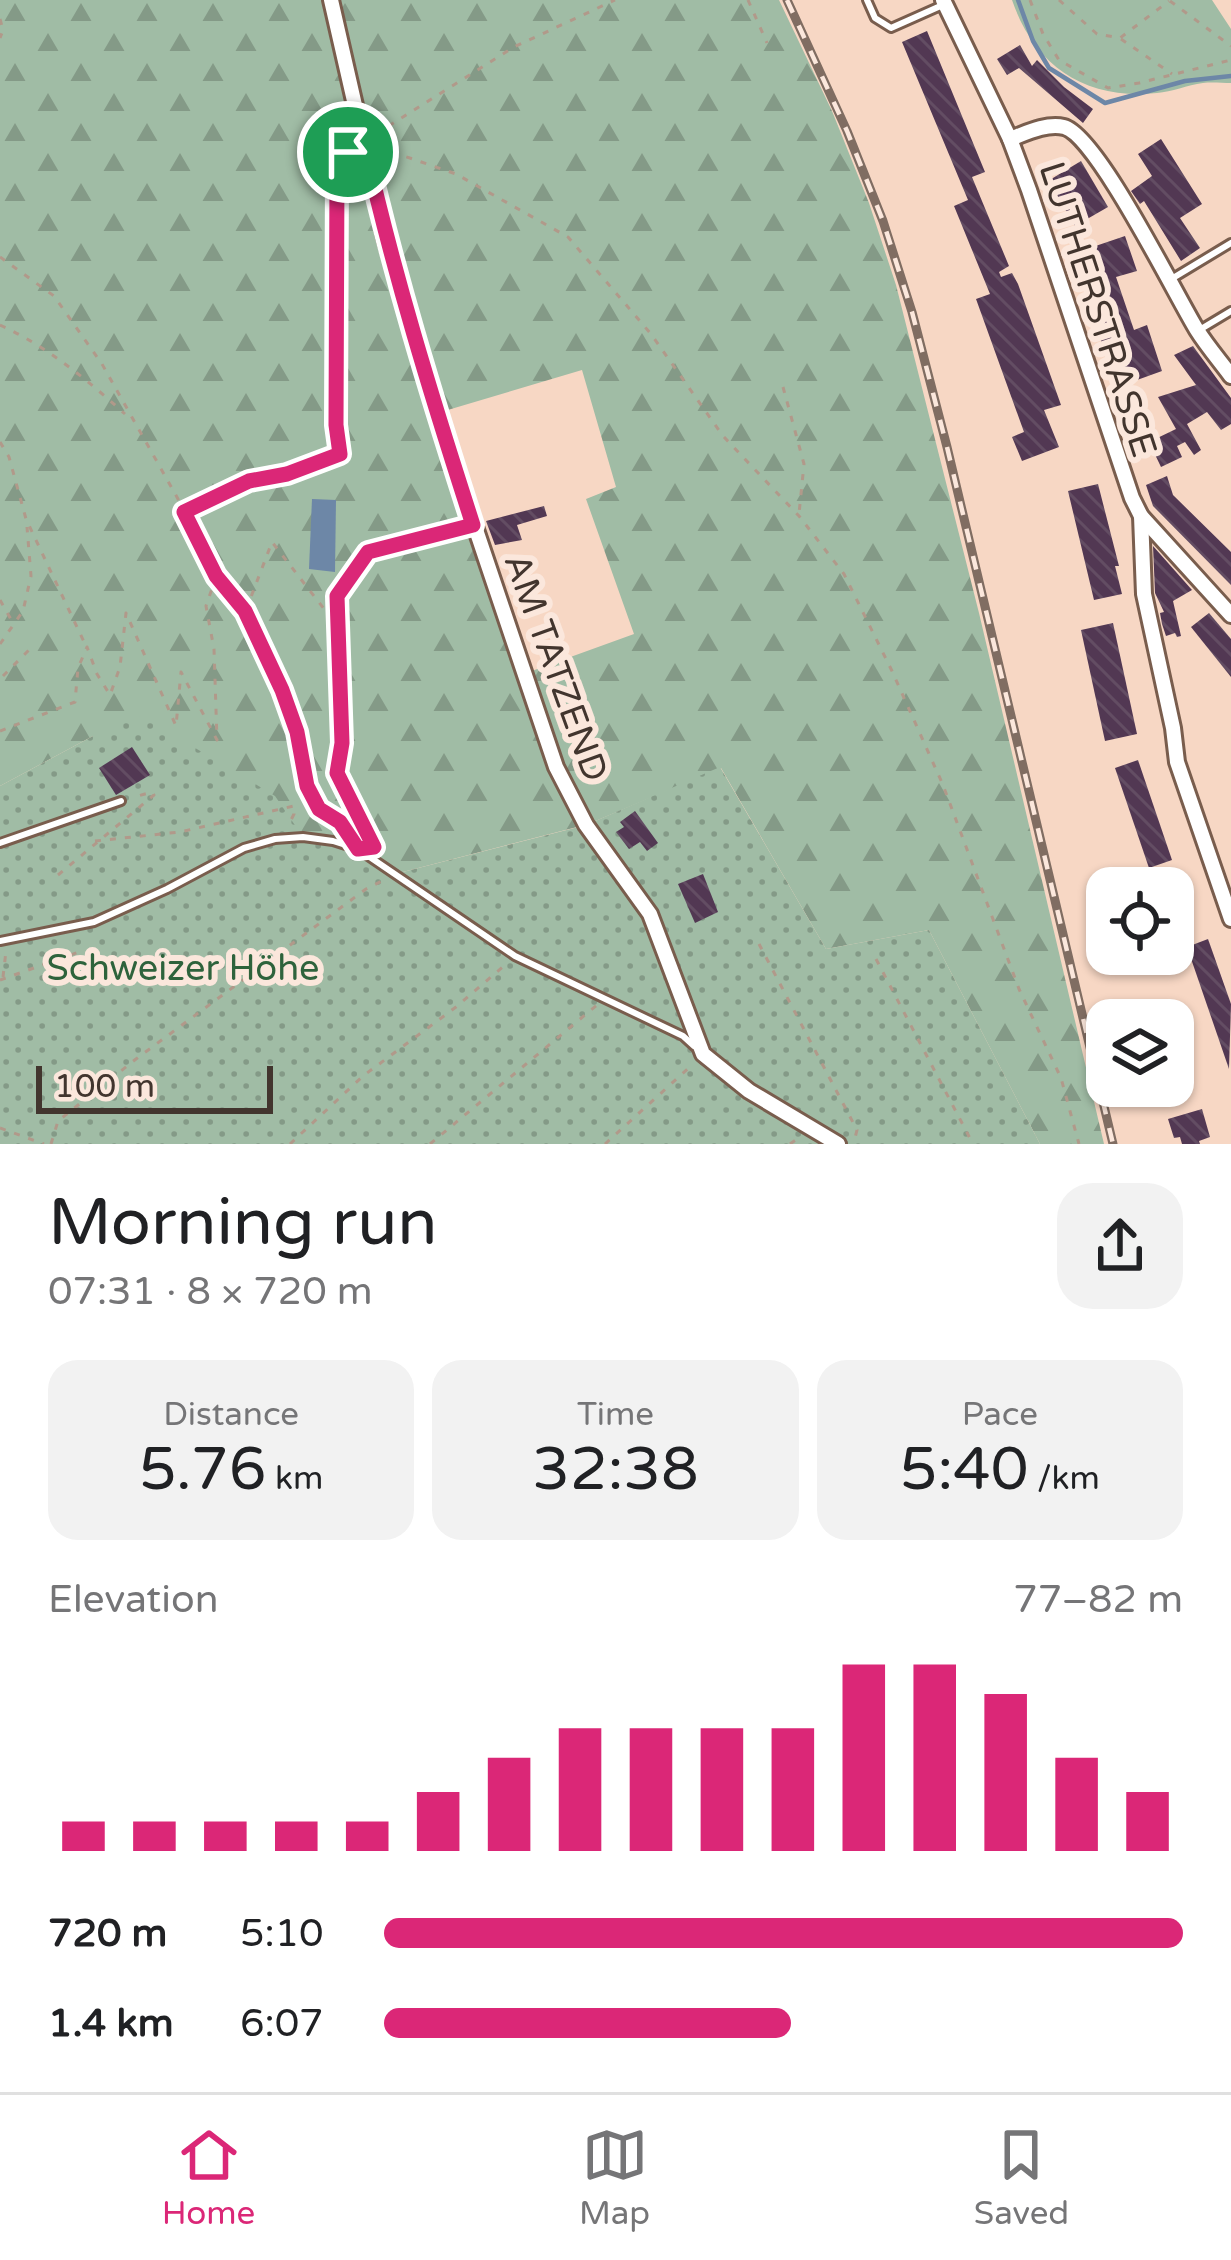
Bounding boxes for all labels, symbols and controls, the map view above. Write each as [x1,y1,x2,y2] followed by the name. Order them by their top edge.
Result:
[297,101,399,203] pin
[315,119,381,185] icon: arrive
[1030,157,1166,462] street label: LUTHERSTRASSE
[494,548,617,787] street label: AM TATZEND
[1086,867,1194,1107] map controls
[1086,867,1194,975] button: locate
[47,947,319,990] park label: Schweizer Höhe
[1086,999,1194,1107] button: layers
[36,1060,273,1113] scale bar
[54,1067,155,1106] text: 100 m
[48,1183,438,1263] text: Morning run
[1057,1183,1183,1309] button: share
[48,1268,373,1315] text: 07:31 · 8 × 720 m
[163,1395,299,1434] text: Distance
[577,1395,654,1434] text: Time
[962,1395,1038,1434] text: Pace
[139,1434,266,1506] text: 5.76
[532,1434,699,1506] text: 32:38
[900,1434,1028,1506] text: 5:40
[266,1459,323,1498] text: km
[1028,1459,1100,1498] text: /km
[48,1576,218,1623] text: Elevation
[1013,1576,1183,1623] text: 77–82 m
[48,1910,167,1957] text: 720 m
[240,1910,324,1957] text: 5:10
[48,2000,174,2047] text: 1.4 km
[240,2000,324,2047] text: 6:07
[162,2122,255,2233] tab: Home
[579,2122,650,2233] tab: Map
[974,2122,1069,2233] tab: Saved

